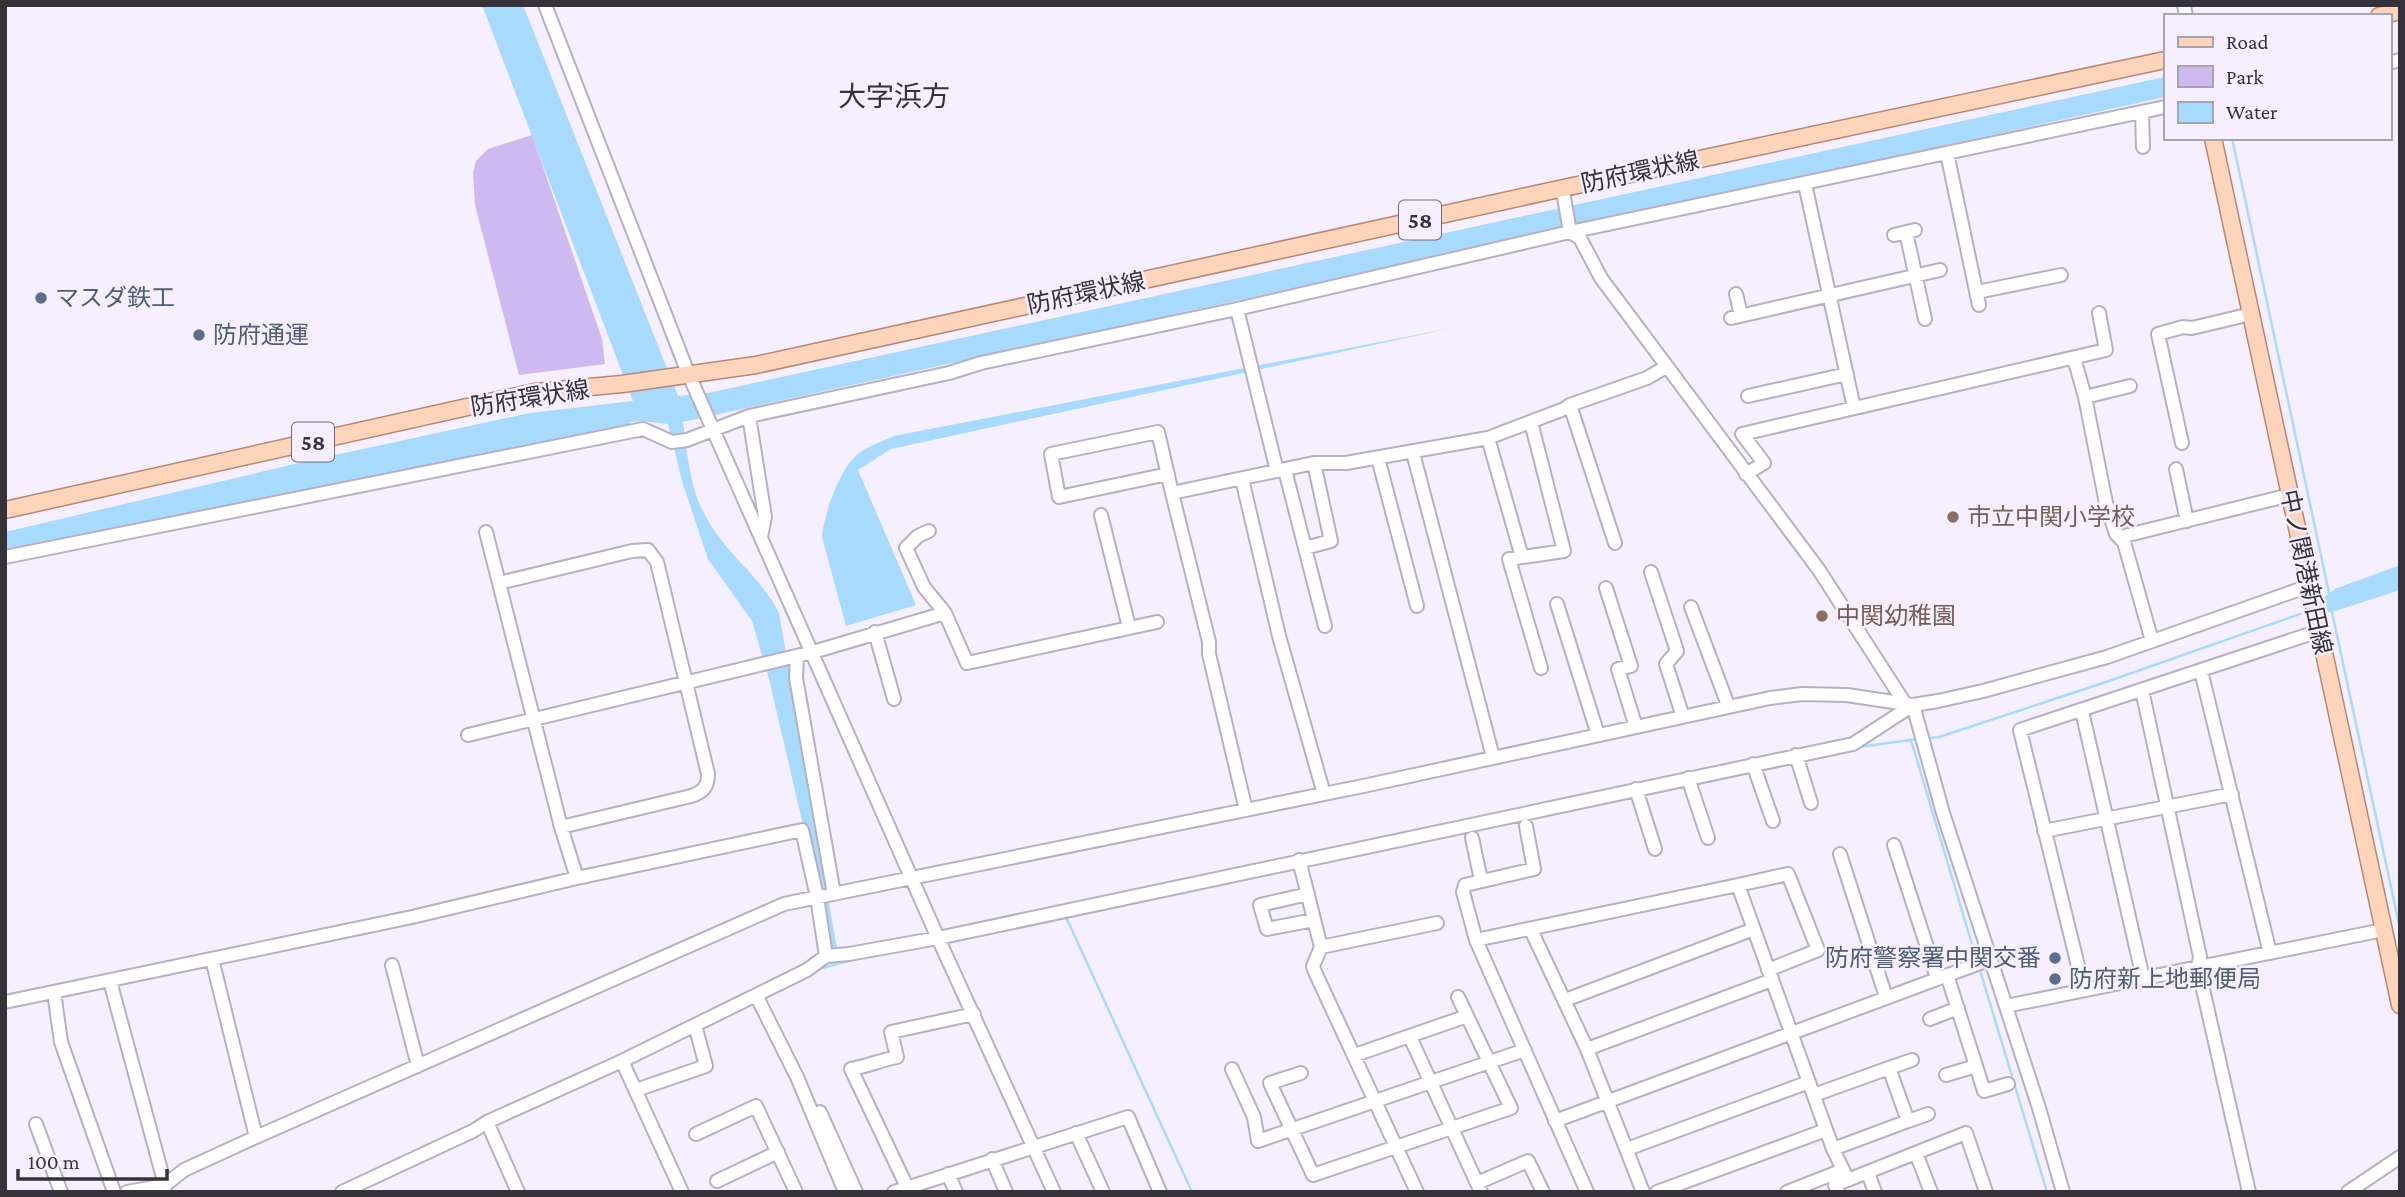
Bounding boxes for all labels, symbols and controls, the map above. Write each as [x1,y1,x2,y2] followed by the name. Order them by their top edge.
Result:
[2164,14,2391,140] legend
[2226,30,2269,54] text: Road
[2226,65,2263,89] text: Park
[838,81,950,112] district label: 大字浜方
[2226,100,2278,124] text: Water
[1578,146,1701,197] street label: 防府環状線
[1399,200,1441,240] road number: 58
[1024,267,1147,318] street label: 防府環状線
[55,284,175,311] place label: マスダ鉄工
[33,290,49,306] marker: マスダ鉄工
[213,321,309,348] place label: 防府通運
[191,327,207,343] marker: 防府通運
[469,375,591,420] street label: 防府環状線
[292,422,334,462] road number: 58
[2276,487,2337,657] street label: 中ノ関港新田線
[1967,503,2135,530] place label: 市立中関小学校
[1945,509,1961,525] marker: 市立中関小学校
[1836,602,1956,629] place label: 中関幼稚園
[1814,608,1830,624] marker: 中関幼稚園
[1825,944,2041,971] place label: 防府警察署中関交番
[2047,950,2063,966] marker: 防府警察署中関交番
[2069,965,2261,992] place label: 防府新上地郵便局
[2047,971,2063,987] marker: 防府新上地郵便局
[18,1138,166,1182] scale bar
[28,1150,80,1174] text: 100 m

